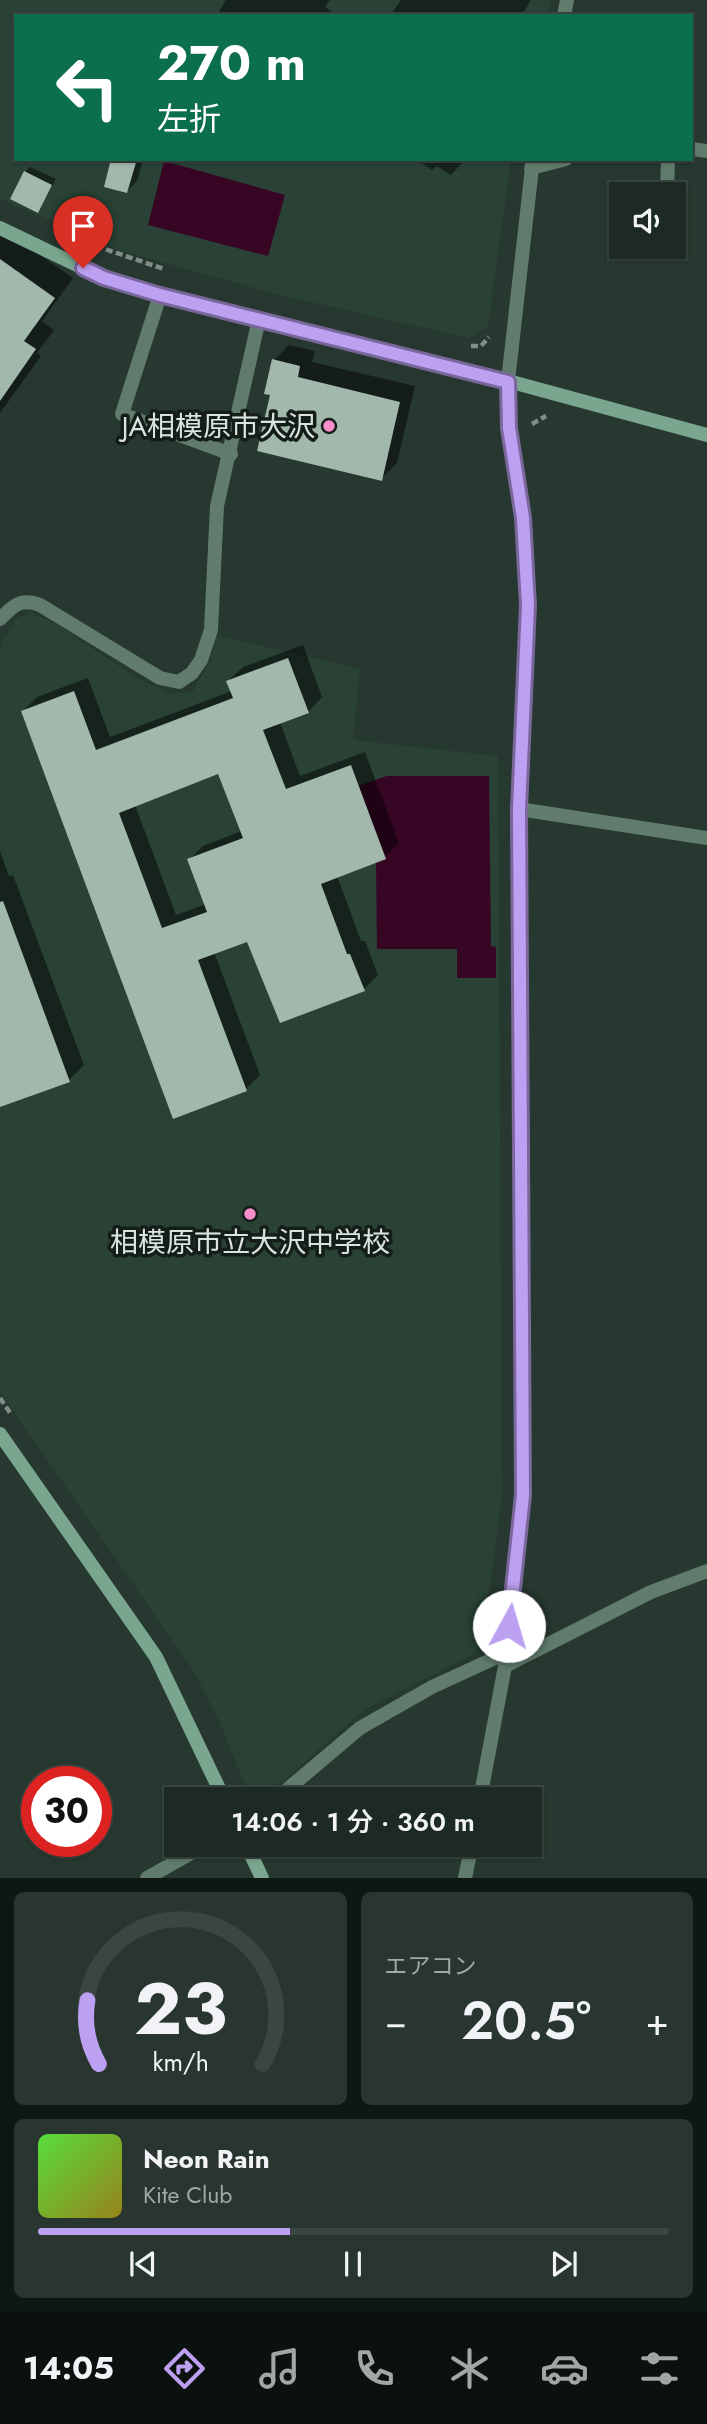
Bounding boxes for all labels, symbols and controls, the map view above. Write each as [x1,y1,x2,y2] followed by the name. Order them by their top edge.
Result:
[157,28,306,98] text: 270 m
[42,42,133,133] icon: left
[157,96,221,142] text: 左折
[609,182,686,259] map controls
[609,182,686,259] button: sound
[53,196,113,268] pin
[64,207,102,245] icon: arrive
[118,406,315,447] place label: JA相模原市大沢
[321,418,337,434] marker: JA相模原市大沢
[242,1206,258,1222] marker: 相模原市立大沢中学校
[110,1222,390,1263] place label: 相模原市立大沢中学校
[472,1589,546,1663] position arrow
[21,1766,112,1857] speed limit sign: 30
[231,1803,475,1841] text: 14:06 · 1 分 · 360 m
[385,1949,477,1983] text: エアコン
[134,1957,227,2062] text: 23
[461,1983,591,2059] text: 20.5°
[385,1994,407,2049] text: −
[646,1994,669,2049] text: +
[152,2044,209,2080] text: km/h
[143,2140,270,2178] text: Neon Rain
[143,2178,232,2212] text: Kite Club
[124,2245,162,2283] icon: previous
[334,2245,372,2283] icon: pause
[545,2245,583,2283] icon: next
[160,2344,209,2393] icon: directions
[255,2344,304,2393] icon: music
[350,2344,399,2393] icon: phone
[445,2344,494,2393] icon: climate
[540,2344,589,2393] icon: car
[635,2344,684,2393] icon: filters
[23,2345,114,2391] text: 14:05

